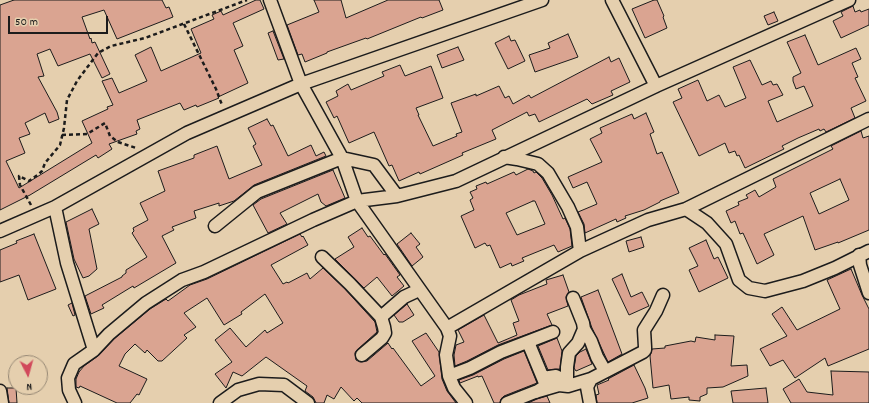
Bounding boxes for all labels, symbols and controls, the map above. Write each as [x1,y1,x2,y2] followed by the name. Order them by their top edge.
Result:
[10,8,110,34] scale bar
[15,14,38,31] text: 50 m
[8,355,48,395] north arrow
[26,378,33,394] text: N

